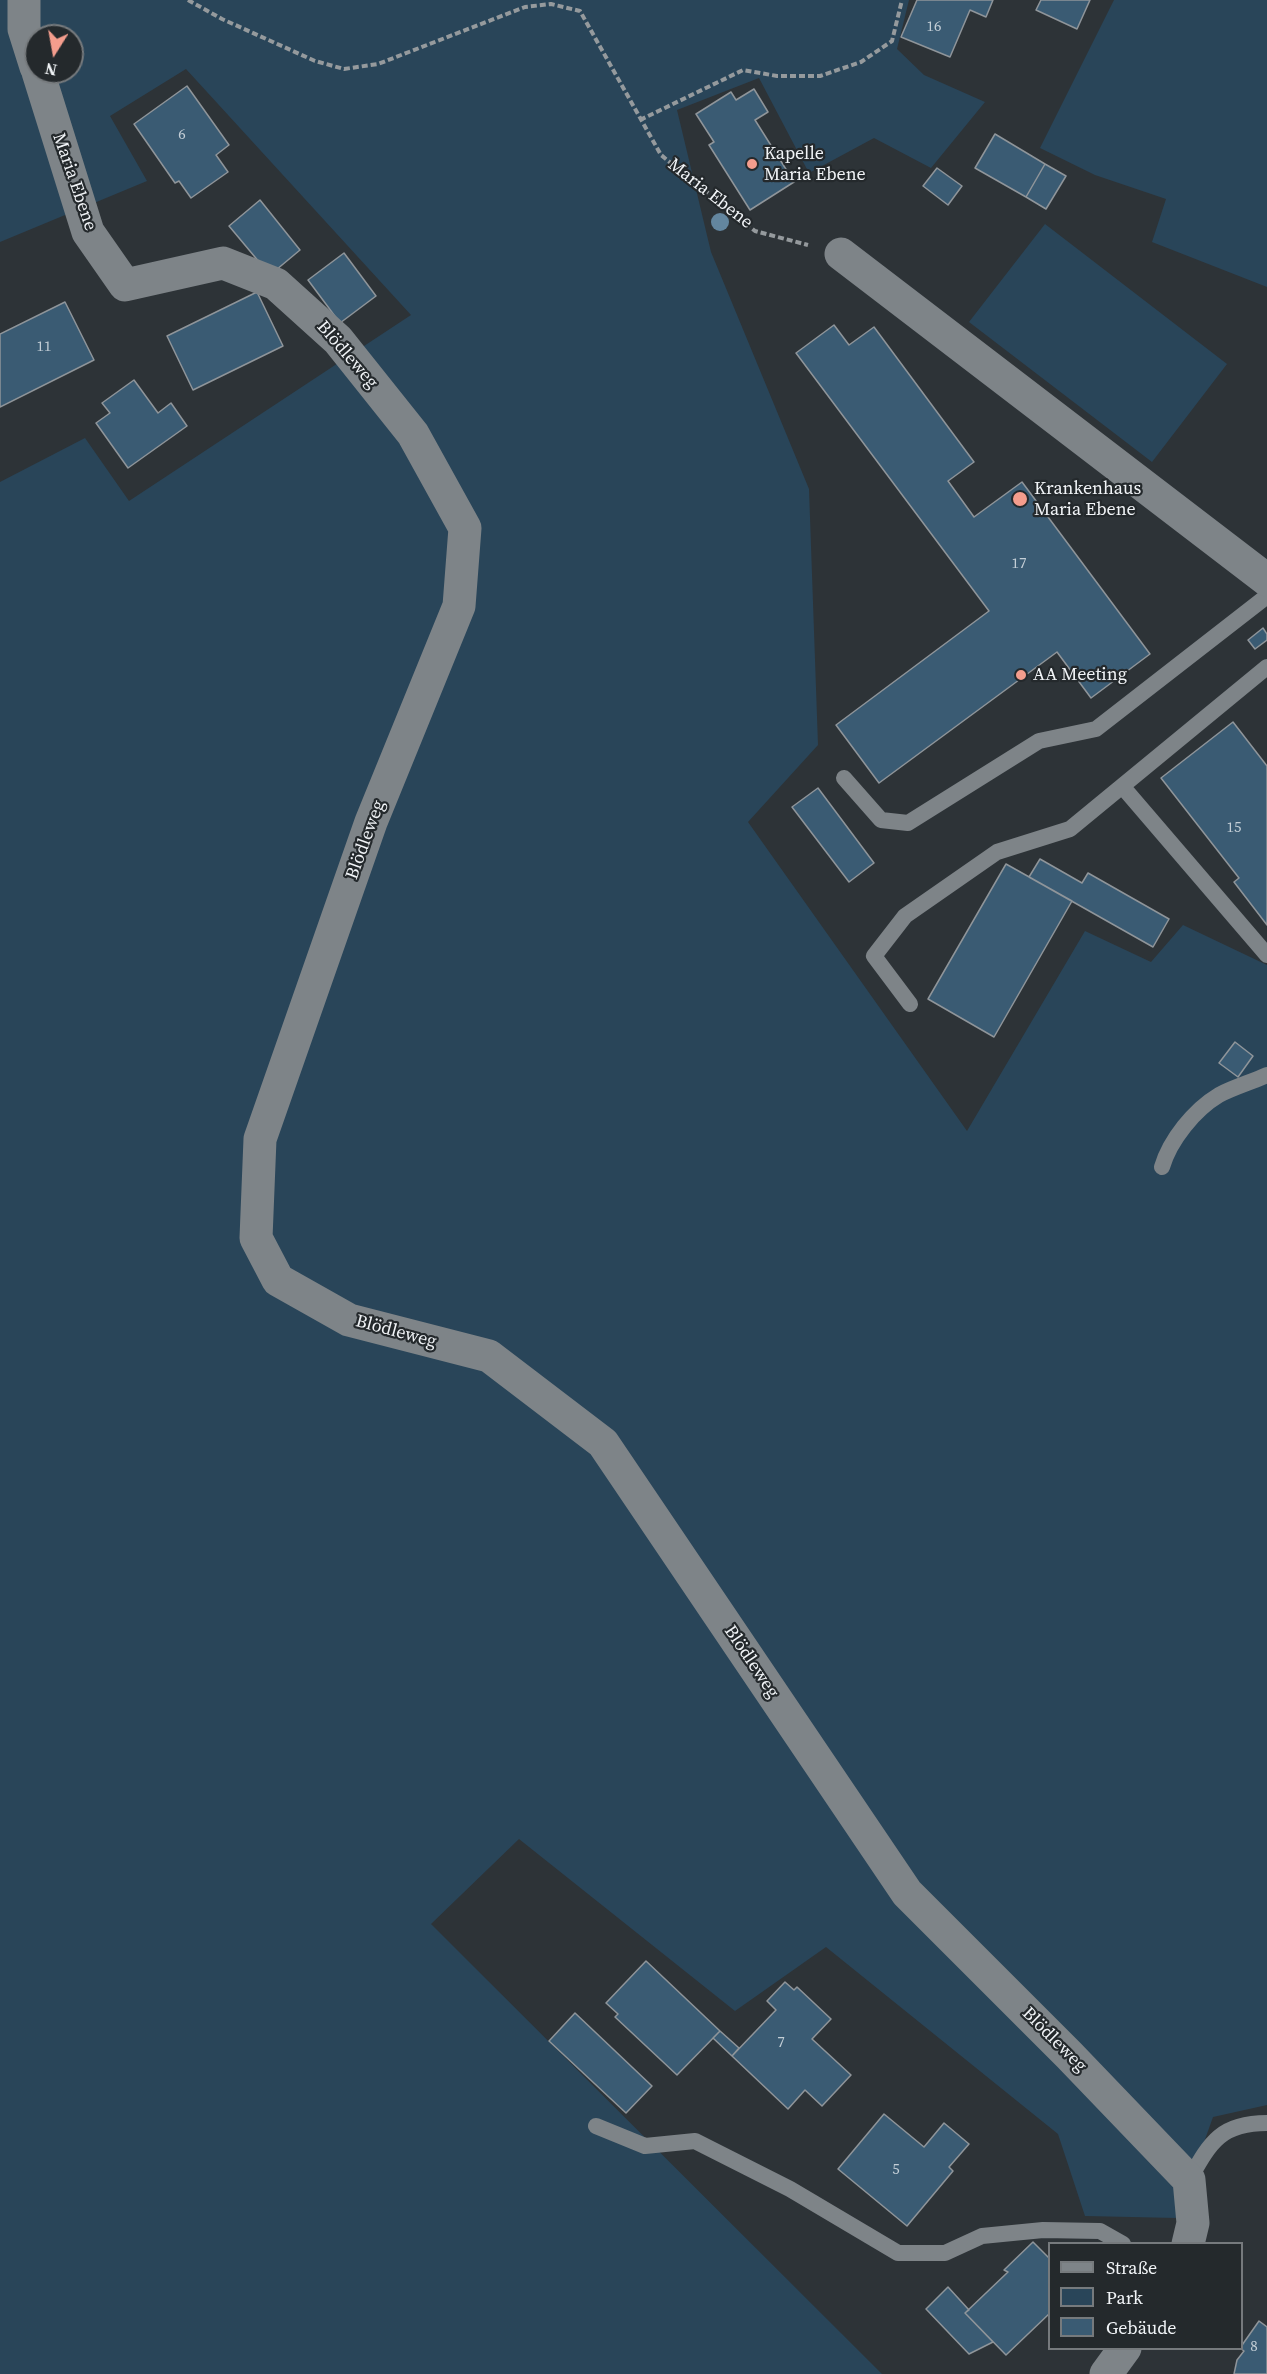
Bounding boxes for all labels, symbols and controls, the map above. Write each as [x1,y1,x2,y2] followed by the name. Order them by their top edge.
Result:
[927,18,941,36] house number: 16
[24,24,84,84] north arrow
[43,58,59,82] text: N
[178,126,186,144] house number: 6
[47,130,101,234] street label: Maria Ebene
[764,143,866,186] place label: Kapelle Maria Ebene
[663,154,757,234] street label: Maria Ebene
[745,157,759,171] marker: Kapelle Maria Ebene
[312,317,382,393] street label: Blödleweg
[37,338,51,356] house number: 11
[1034,478,1141,520] place label: Krankenhaus Maria Ebene
[1011,490,1029,508] marker: Krankenhaus Maria Ebene
[1012,555,1026,573] house number: 17
[1033,664,1127,686] place label: AA Meeting
[1014,668,1028,682] marker: AA Meeting
[342,797,390,883] street label: Blödleweg
[1227,819,1241,837] house number: 15
[353,1311,439,1353] street label: Blödleweg
[719,1622,783,1702] street label: Blödleweg
[1017,2003,1091,2077] street label: Blödleweg
[777,2034,785,2052] house number: 7
[892,2161,900,2179] house number: 5
[1048,2242,1243,2350] legend
[1106,2255,1157,2280] text: Straße
[1106,2285,1143,2310] text: Park
[1106,2315,1177,2340] text: Gebäude
[1250,2338,1258,2356] house number: 8

